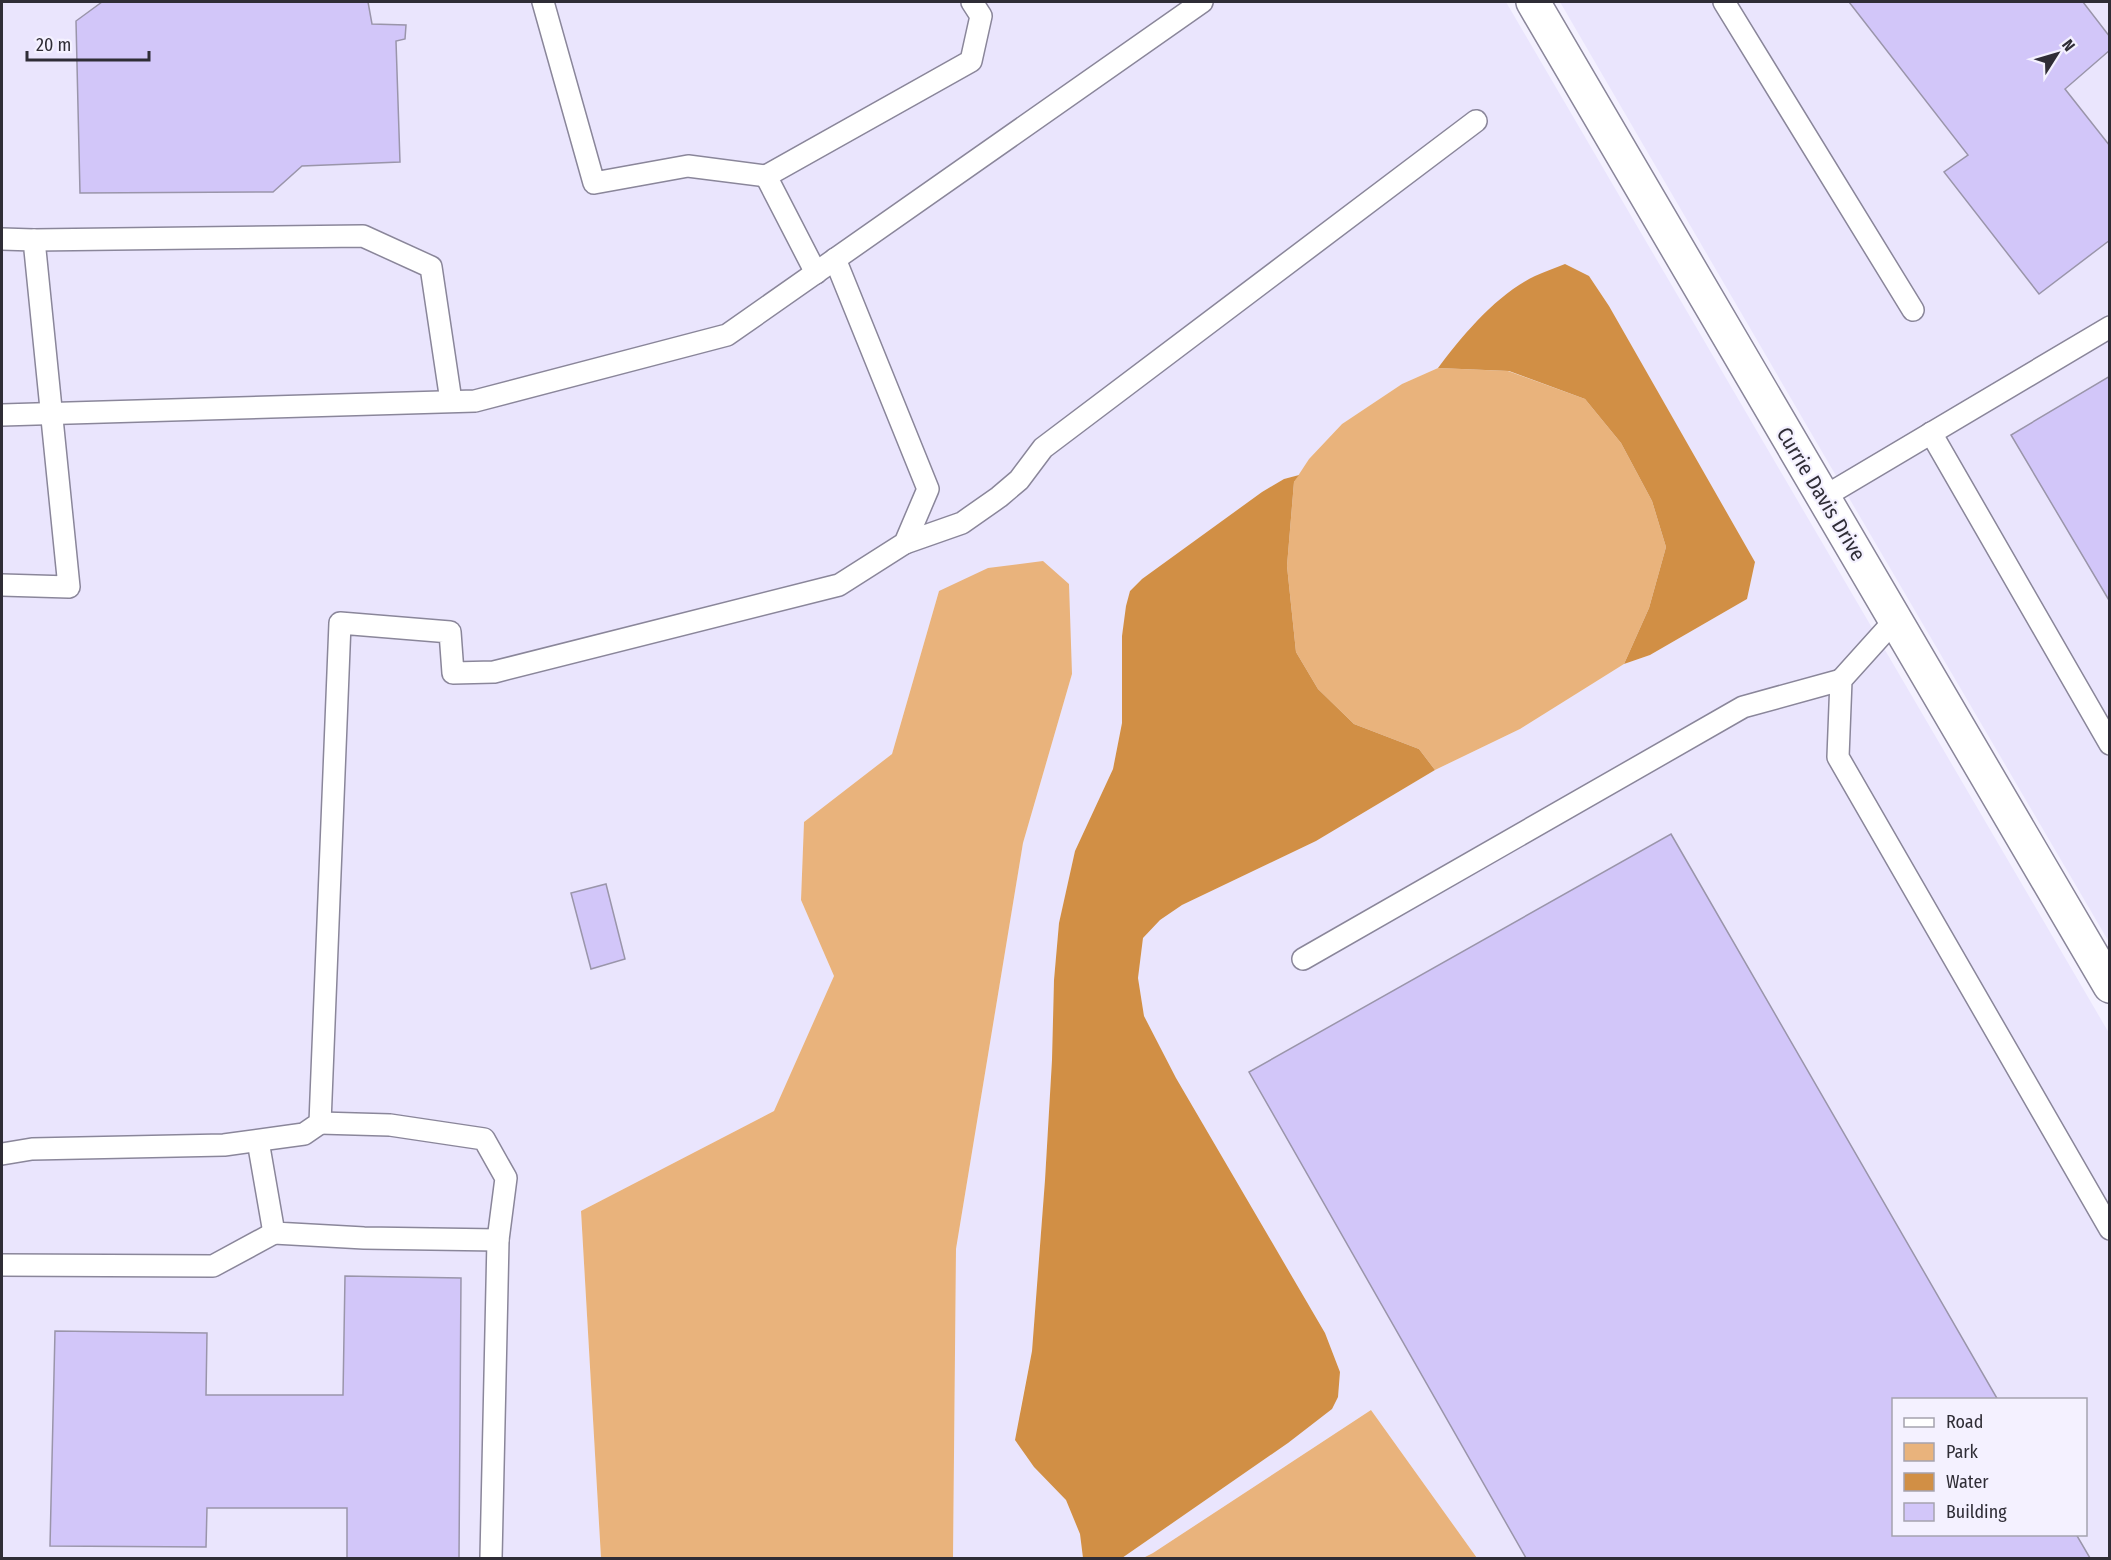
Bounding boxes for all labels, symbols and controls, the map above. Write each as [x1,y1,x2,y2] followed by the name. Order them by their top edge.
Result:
[27,24,148,62] scale bar
[2027,24,2087,84] north arrow
[36,34,71,56] text: 20 m
[2058,36,2079,55] text: N
[1771,422,1871,566] street label: Currie Davis Drive
[1892,1398,2087,1536] legend
[1946,1411,1983,1433] text: Road
[1946,1441,1979,1463] text: Park
[1946,1471,1989,1493] text: Water
[1946,1501,2007,1523] text: Building

